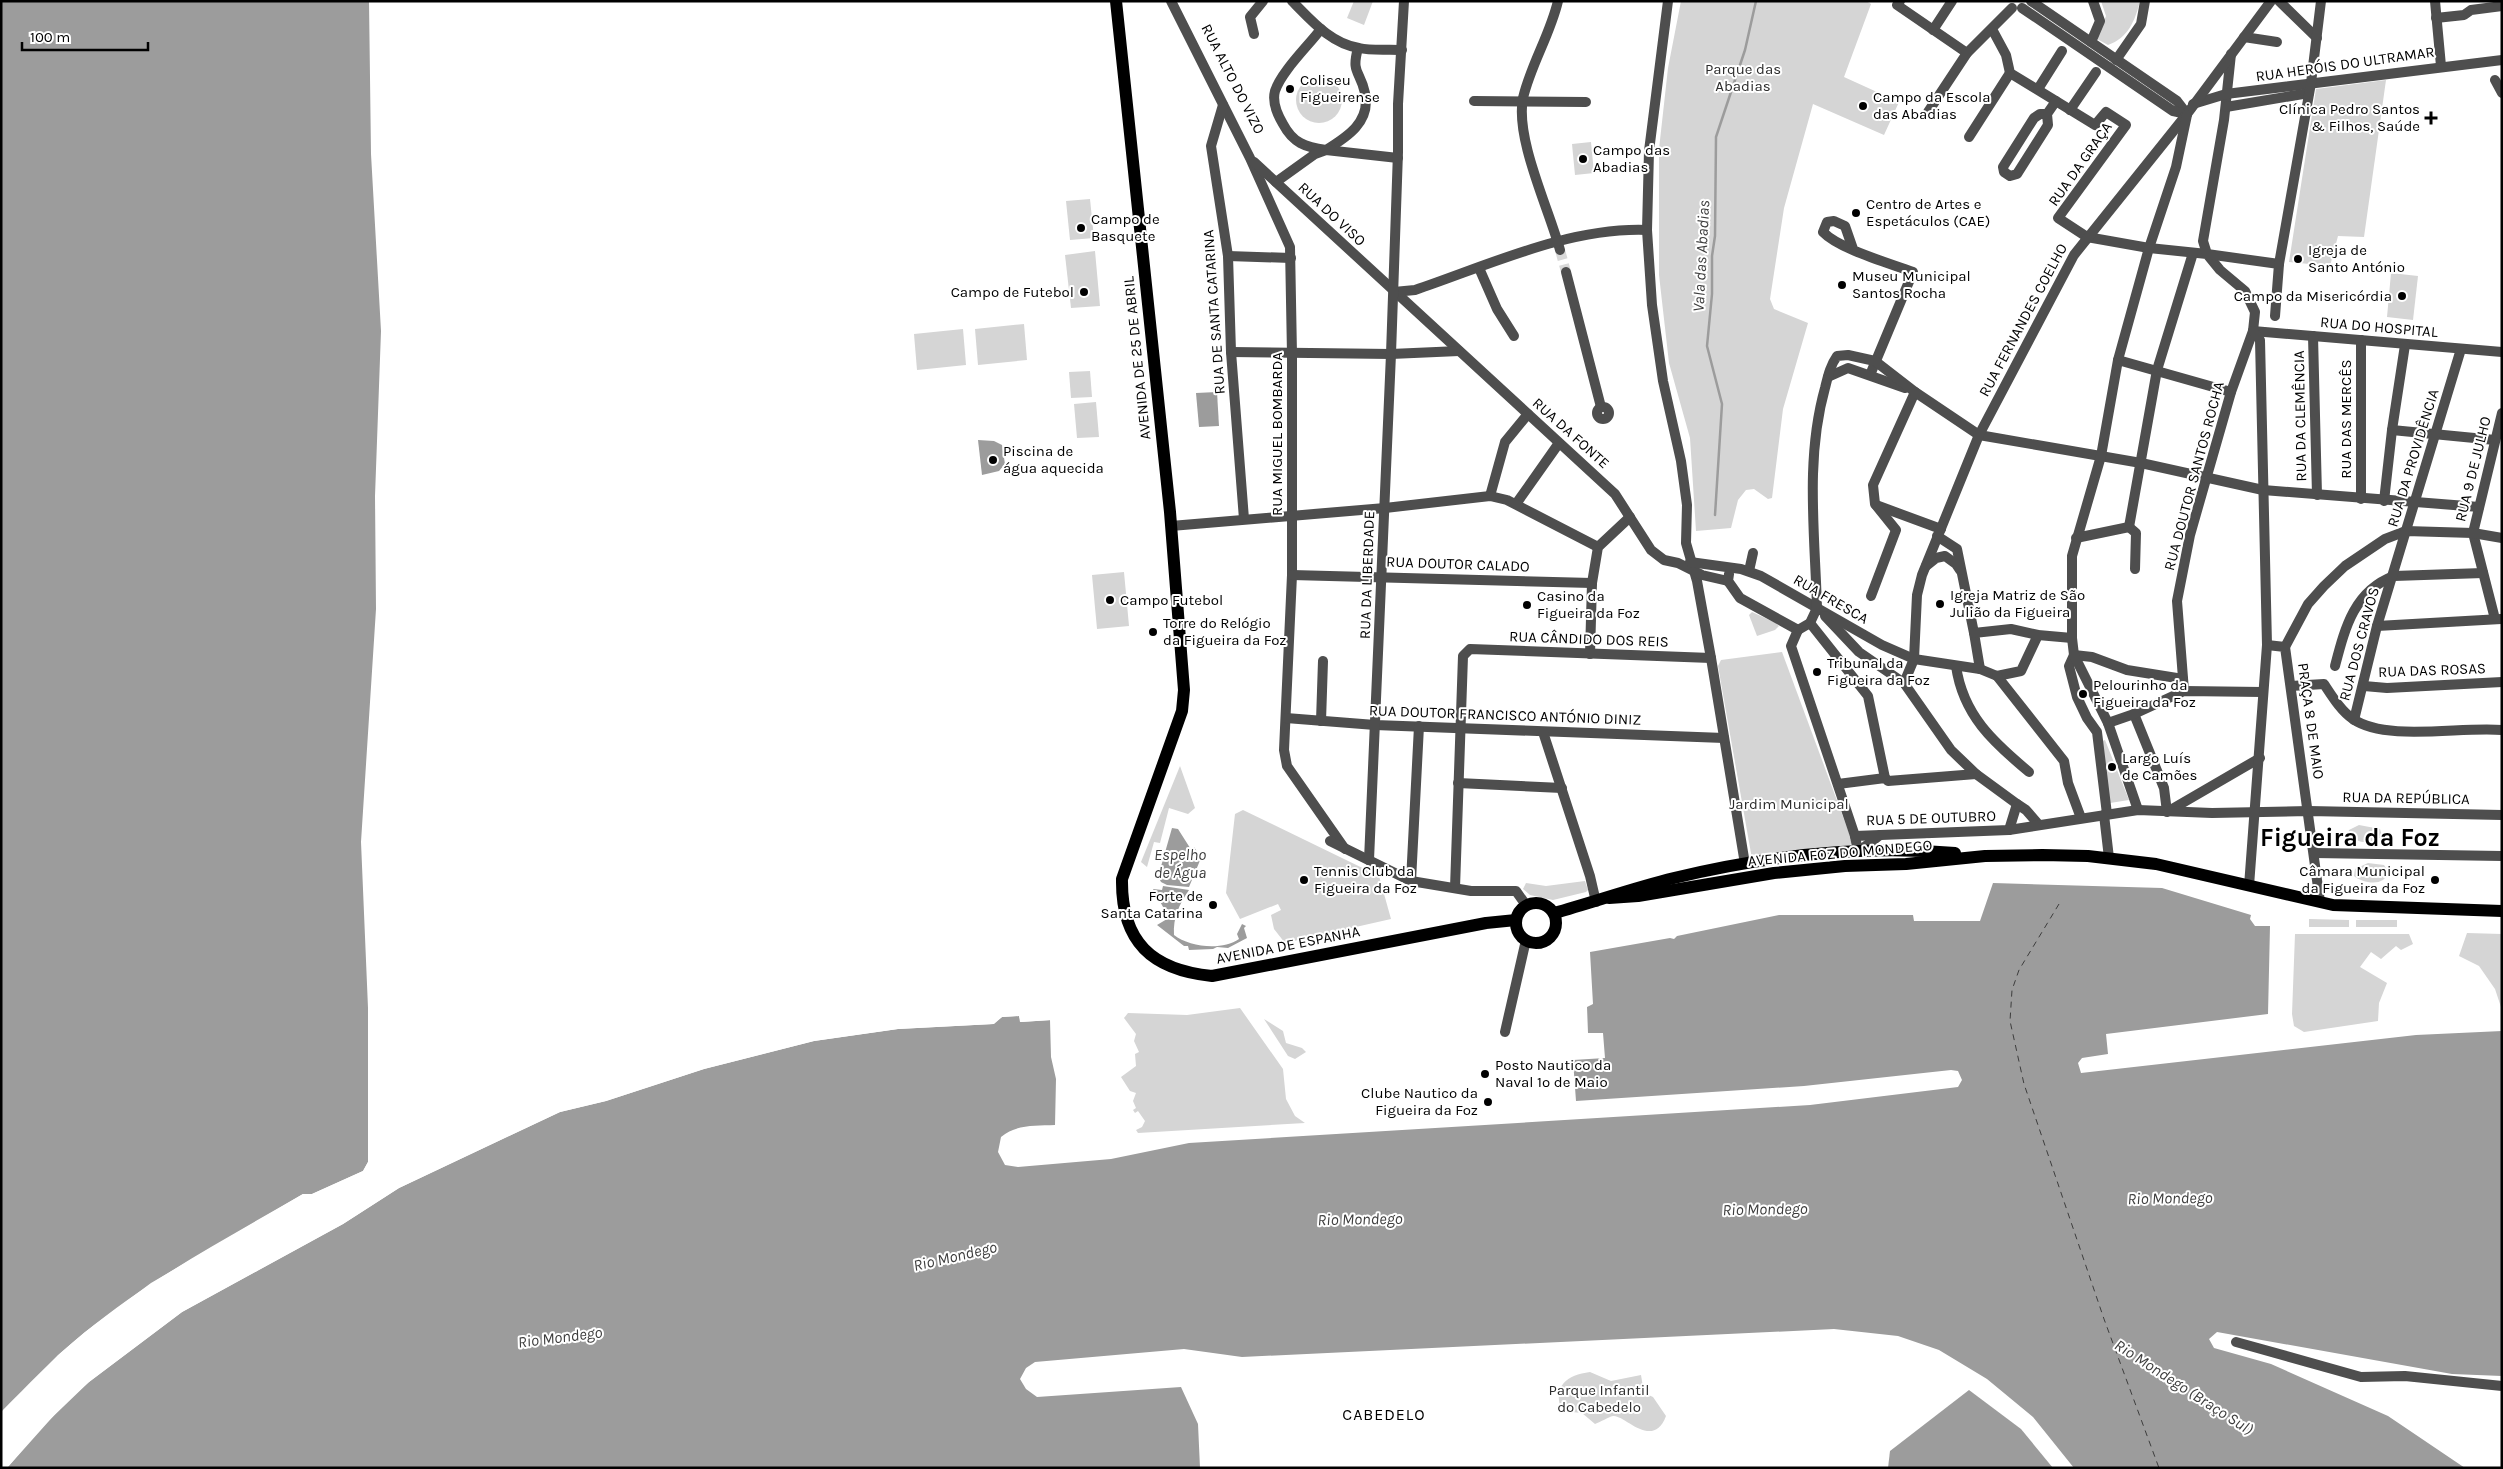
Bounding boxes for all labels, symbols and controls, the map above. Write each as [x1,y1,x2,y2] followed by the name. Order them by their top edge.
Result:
[22,20,149,52] scale bar
[1197,21,1269,137] street label: RUA ALTO DO VIZO
[30,28,70,46] text: 100 m
[2254,43,2436,85] street label: RUA HERÓIS DO ULTRAMAR
[1705,60,1781,95] park label: Parque das Abadias
[1300,71,1380,106] place label: Coliseu Figueirense
[1284,83,1296,95] marker: Coliseu Figueirense
[1873,88,1990,123] place label: Campo da Escola das Abadias
[1857,100,1869,112] marker: Campo da Escola das Abadias
[2279,100,2420,135] place label: Clínica Pedro Santos & Filhos, Saúde
[2424,111,2438,125] marker: Clínica Pedro Santos & Filhos, Saúde
[2044,118,2116,210] street label: RUA DA GRAÇA
[1593,141,1670,176] place label: Campo das Abadias
[1577,153,1589,165] marker: Campo das Abadias
[1295,178,1369,250] street label: RUA DO VISO
[1866,195,1990,230] place label: Centro de Artes e Espetáculos (CAE)
[1689,199,1713,312] water label: Vala das Abadias
[1850,207,1862,219] marker: Centro de Artes e Espetáculos (CAE)
[1091,210,1160,245] place label: Campo de Basquete
[1075,222,1087,234] marker: Campo de Basquete
[1199,229,1229,395] street label: RUA DE SANTA CATARINA
[1975,240,2071,400] street label: RUA FERNANDES COELHO
[2308,241,2405,276] place label: Igreja de Santo António
[2292,253,2304,265] marker: Igreja de Santo António
[1852,267,1971,302] place label: Museu Municipal Santos Rocha
[1119,275,1155,441] street label: AVENIDA DE 25 DE ABRIL
[1836,279,1848,291] marker: Museu Municipal Santos Rocha
[951,283,1074,301] place label: Campo de Futebol
[1078,286,1090,298] marker: Campo de Futebol
[2234,287,2392,305] place label: Campo da Misericórdia
[2396,290,2408,302] marker: Campo da Misericórdia
[2319,313,2439,341] street label: RUA DO HOSPITAL
[2290,350,2310,482] street label: RUA DA CLEMÊNCIA
[1268,352,1286,516] street label: RUA MIGUEL BOMBARDA
[2337,359,2355,479] street label: RUA DAS MERCÊS
[2160,379,2228,572] street label: RUA DOUTOR SANTOS ROCHA
[2383,386,2443,529] street label: RUA DA PROVIDÊNCIA
[1529,394,1613,472] street label: RUA DA FONTE
[2451,414,2495,524] street label: RUA 9 DE JULHO
[1003,442,1104,477] place label: Piscina de água aquecida
[987,454,999,466] marker: Piscina de água aquecida
[1356,511,1378,639] street label: RUA DA LIBERDADE
[1386,553,1530,575] street label: RUA DOUTOR CALADO
[1790,570,1872,628] street label: RUA FRESCA
[2335,585,2383,703] street label: RUA DOS CRAVOS
[1950,586,2085,621] place label: Igreja Matriz de São Julião da Figueira
[1537,587,1640,622] place label: Casino da Figueira da Foz
[1120,591,1223,609] place label: Campo Futebol
[1104,594,1116,606] marker: Campo Futebol
[1934,598,1946,610] marker: Igreja Matriz de São Julião da Figueira
[1521,599,1533,611] marker: Casino da Figueira da Foz
[1163,614,1286,649] place label: Torre do Relógio da Figueira da Foz
[1147,626,1159,638] marker: Torre do Relógio da Figueira da Foz
[1509,627,1669,651] street label: RUA CÂNDIDO DOS REIS
[1827,654,1930,689] place label: Tribunal da Figueira da Foz
[2378,659,2486,681] street label: RUA DAS ROSAS
[2294,662,2328,780] street label: PRAÇA 8 DE MAIO
[1811,666,1823,678] marker: Tribunal da Figueira da Foz
[2093,676,2196,711] place label: Pelourinho da Figueira da Foz
[2077,688,2089,700] marker: Pelourinho da Figueira da Foz
[1369,701,1642,729] street label: RUA DOUTOR FRANCISCO ANTÓNIO DINIZ
[2122,749,2197,784] place label: Largo Luís de Camões
[2106,761,2118,773] marker: Largo Luís de Camões
[2342,788,2470,808] street label: RUA DA REPÚBLICA
[1729,795,1849,813] park label: Jardim Municipal
[1866,807,1996,829] street label: RUA 5 DE OUTUBRO
[2260,823,2440,852] district label: Figueira da Foz
[1747,836,1933,870] street label: AVENIDA FOZ DO MONDEGO
[1154,845,1206,882] water label: Espelho de Água
[1314,862,1417,897] place label: Tennis Club da Figueira da Foz
[2299,862,2425,897] place label: Câmara Municipal da Figueira da Foz
[1298,874,1310,886] marker: Tennis Club da Figueira da Foz
[2429,874,2441,886] marker: Câmara Municipal da Figueira da Foz
[1101,887,1203,922] place label: Forte de Santa Catarina
[1207,899,1219,911] marker: Forte de Santa Catarina
[1215,922,1362,968] street label: AVENIDA DE ESPANHA
[1495,1056,1611,1091] place label: Posto Nautico da Naval 1º de Maio
[1479,1068,1491,1080] marker: Posto Nautico da Naval 1º de Maio
[1361,1084,1478,1119] place label: Clube Nautico da Figueira da Foz
[1482,1096,1494,1108] marker: Clube Nautico da Figueira da Foz
[2127,1188,2213,1208] water label: Rio Mondego
[1722,1199,1808,1219] water label: Rio Mondego
[1317,1209,1403,1229] water label: Rio Mondego
[911,1237,999,1275] water label: Rio Mondego
[517,1322,604,1352] water label: Rio Mondego
[2111,1335,2257,1439] water label: Rio Mondego (Braço Sul)
[1548,1381,1650,1416] park label: Parque Infantil do Cabedelo
[1342,1405,1426,1424] district label: CABEDELO

